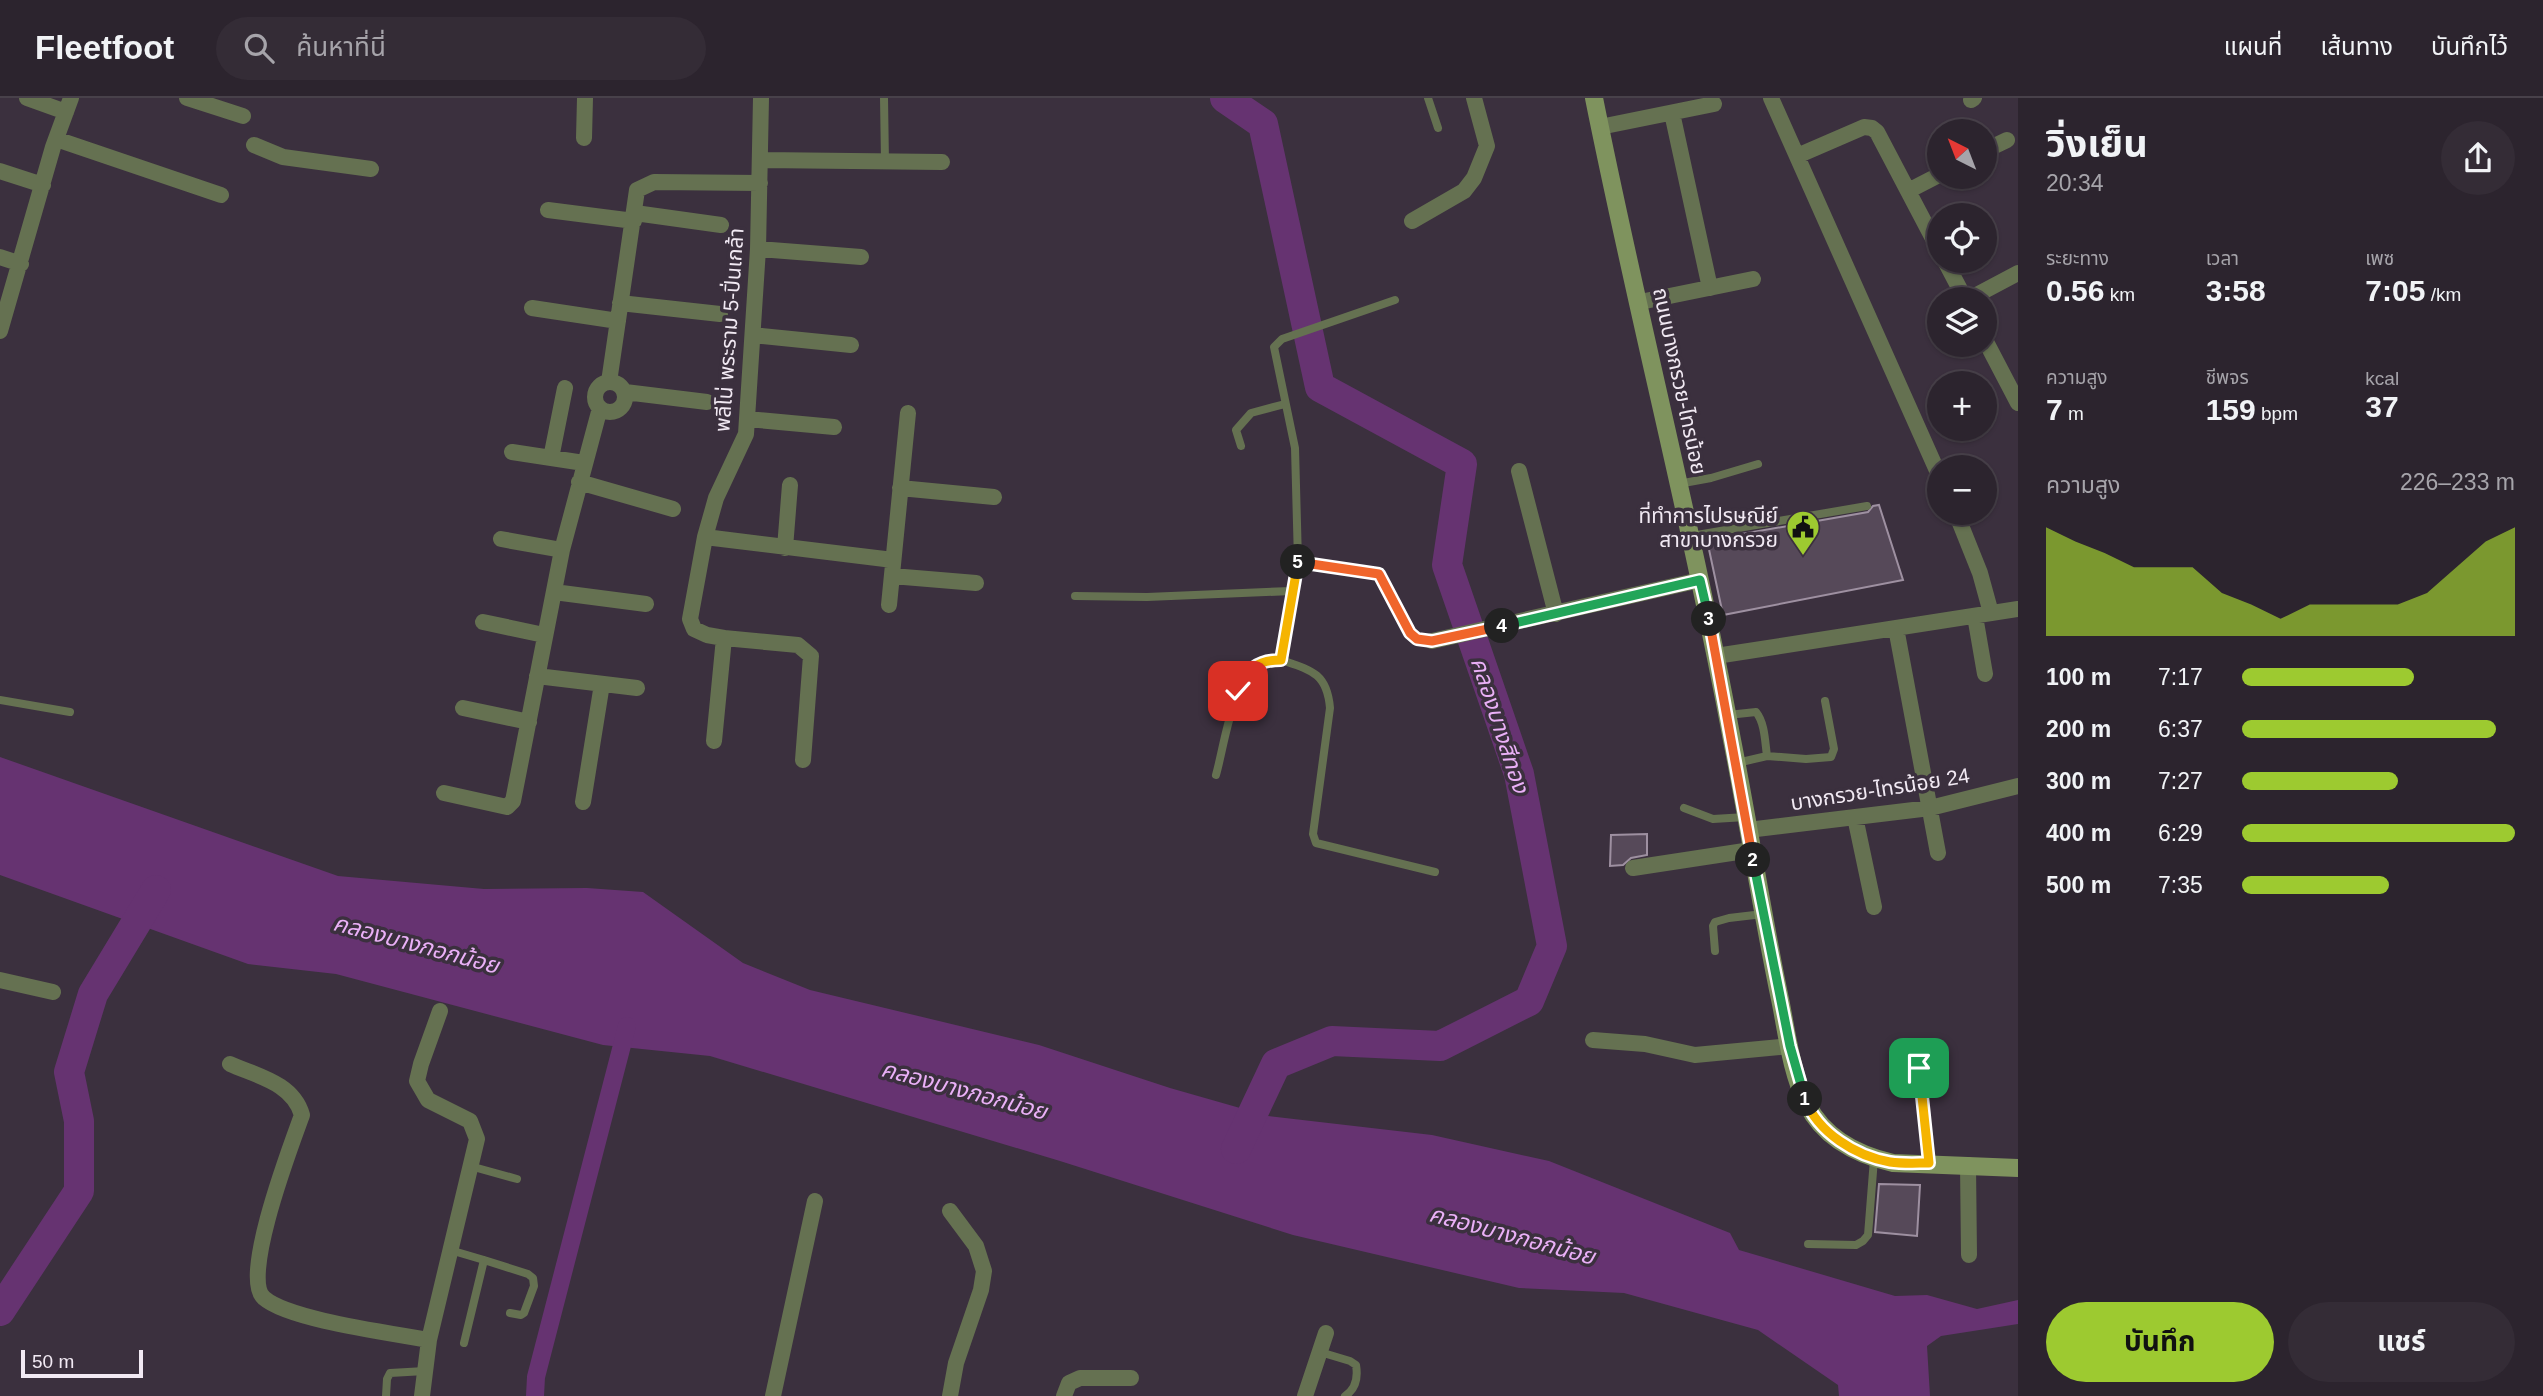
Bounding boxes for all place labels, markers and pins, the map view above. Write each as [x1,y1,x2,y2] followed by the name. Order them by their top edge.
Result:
[1638,501,1778,551] place label: ที่ทำการไปรษณีย์ สาขาบางกรวย
[1784,508,1822,557] public building icon: ที่ทำการไปรษณีย์ สาขาบางกรวย
[1280,545,1316,580] pin: 5
[1692,602,1726,636] pin: 3
[1484,608,1520,644] pin: 4
[1208,661,1268,721] pin
[1736,842,1770,878] pin: 2
[1889,1038,1949,1098] pin
[1787,1082,1822,1116] pin: 1

